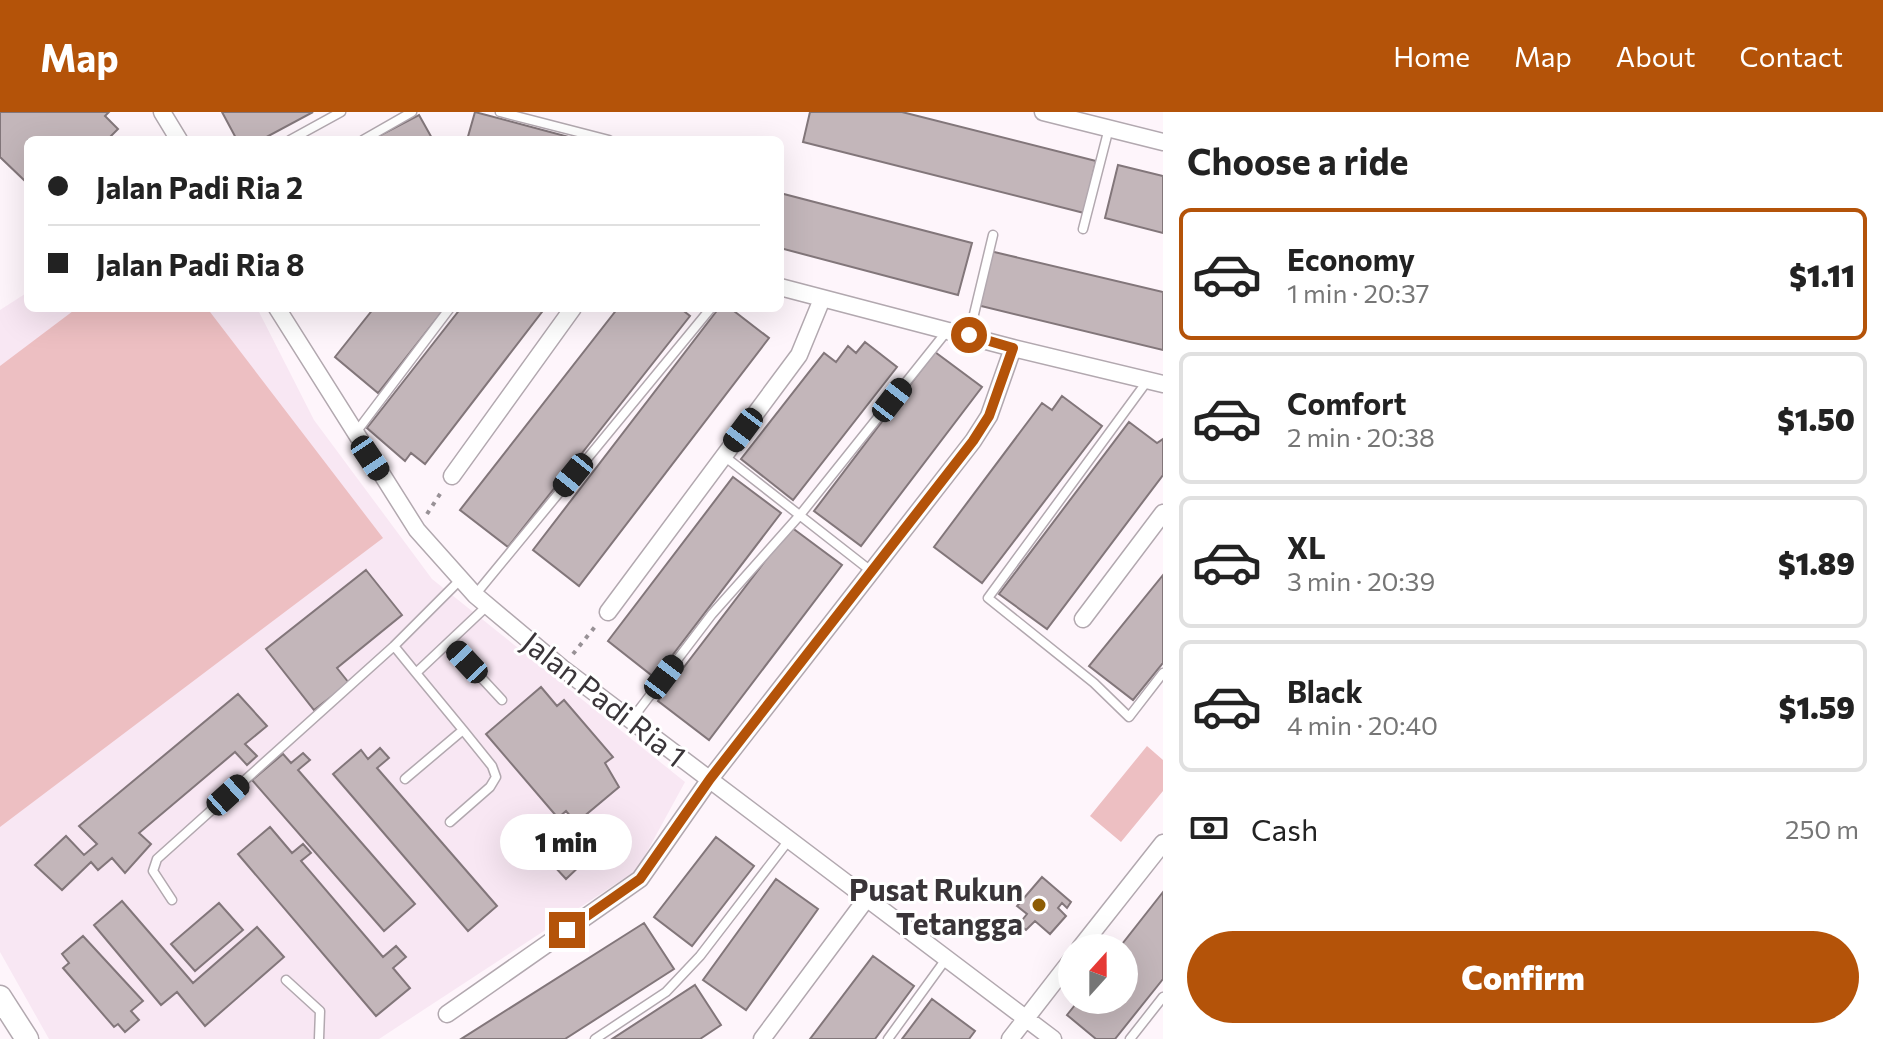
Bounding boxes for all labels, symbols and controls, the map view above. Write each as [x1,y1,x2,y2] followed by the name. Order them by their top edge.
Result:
[40,33,119,80] text: Map
[1393,39,1470,73] text: Home
[1514,39,1572,73] text: Map
[1616,39,1696,73] text: About
[1740,39,1843,73] text: Contact
[1187,138,1408,182] text: Choose a ride
[96,168,303,205] text: Jalan Padi Ria 2
[1191,238,1263,310] icon: car
[1287,240,1415,277] text: Economy
[96,245,305,282] text: Jalan Padi Ria 8
[1789,256,1855,293] text: $1.11
[1287,277,1429,308] text: 1 min · 20:37
[951,317,987,353] route start
[868,374,916,426] car
[1191,382,1263,454] icon: car
[1287,384,1406,421] text: Comfort
[1777,400,1855,437] text: $1.50
[719,404,767,456] car
[1287,421,1435,452] text: 2 min · 20:38
[347,431,393,485] car
[549,449,597,501] car
[1191,526,1263,598] icon: car
[1287,528,1326,565] text: XL
[1778,544,1855,581] text: $1.89
[1287,565,1435,596] text: 3 min · 20:39
[516,622,694,774] street label: Jalan Padi Ria 1
[442,636,492,688] car
[640,651,688,703] car
[1191,670,1263,742] icon: car
[1287,672,1363,709] text: Black
[1779,688,1855,725] text: $1.59
[1287,709,1438,740] text: 4 min · 20:40
[202,770,254,820] car
[1187,806,1231,850] icon: cash
[1251,810,1318,847] text: Cash
[1785,813,1859,844] text: 250 m
[501,814,633,870] callout: 1 min
[535,826,597,857] text: 1 min
[849,870,1023,941] place label: Pusat Rukun Tetangga
[1030,896,1048,914] marker: Pusat Rukun Tetangga
[549,912,585,948] route end
[1187,931,1859,1023] button: Confirm
[1058,934,1138,1014] north arrow
[1058,934,1138,1014] map controls

